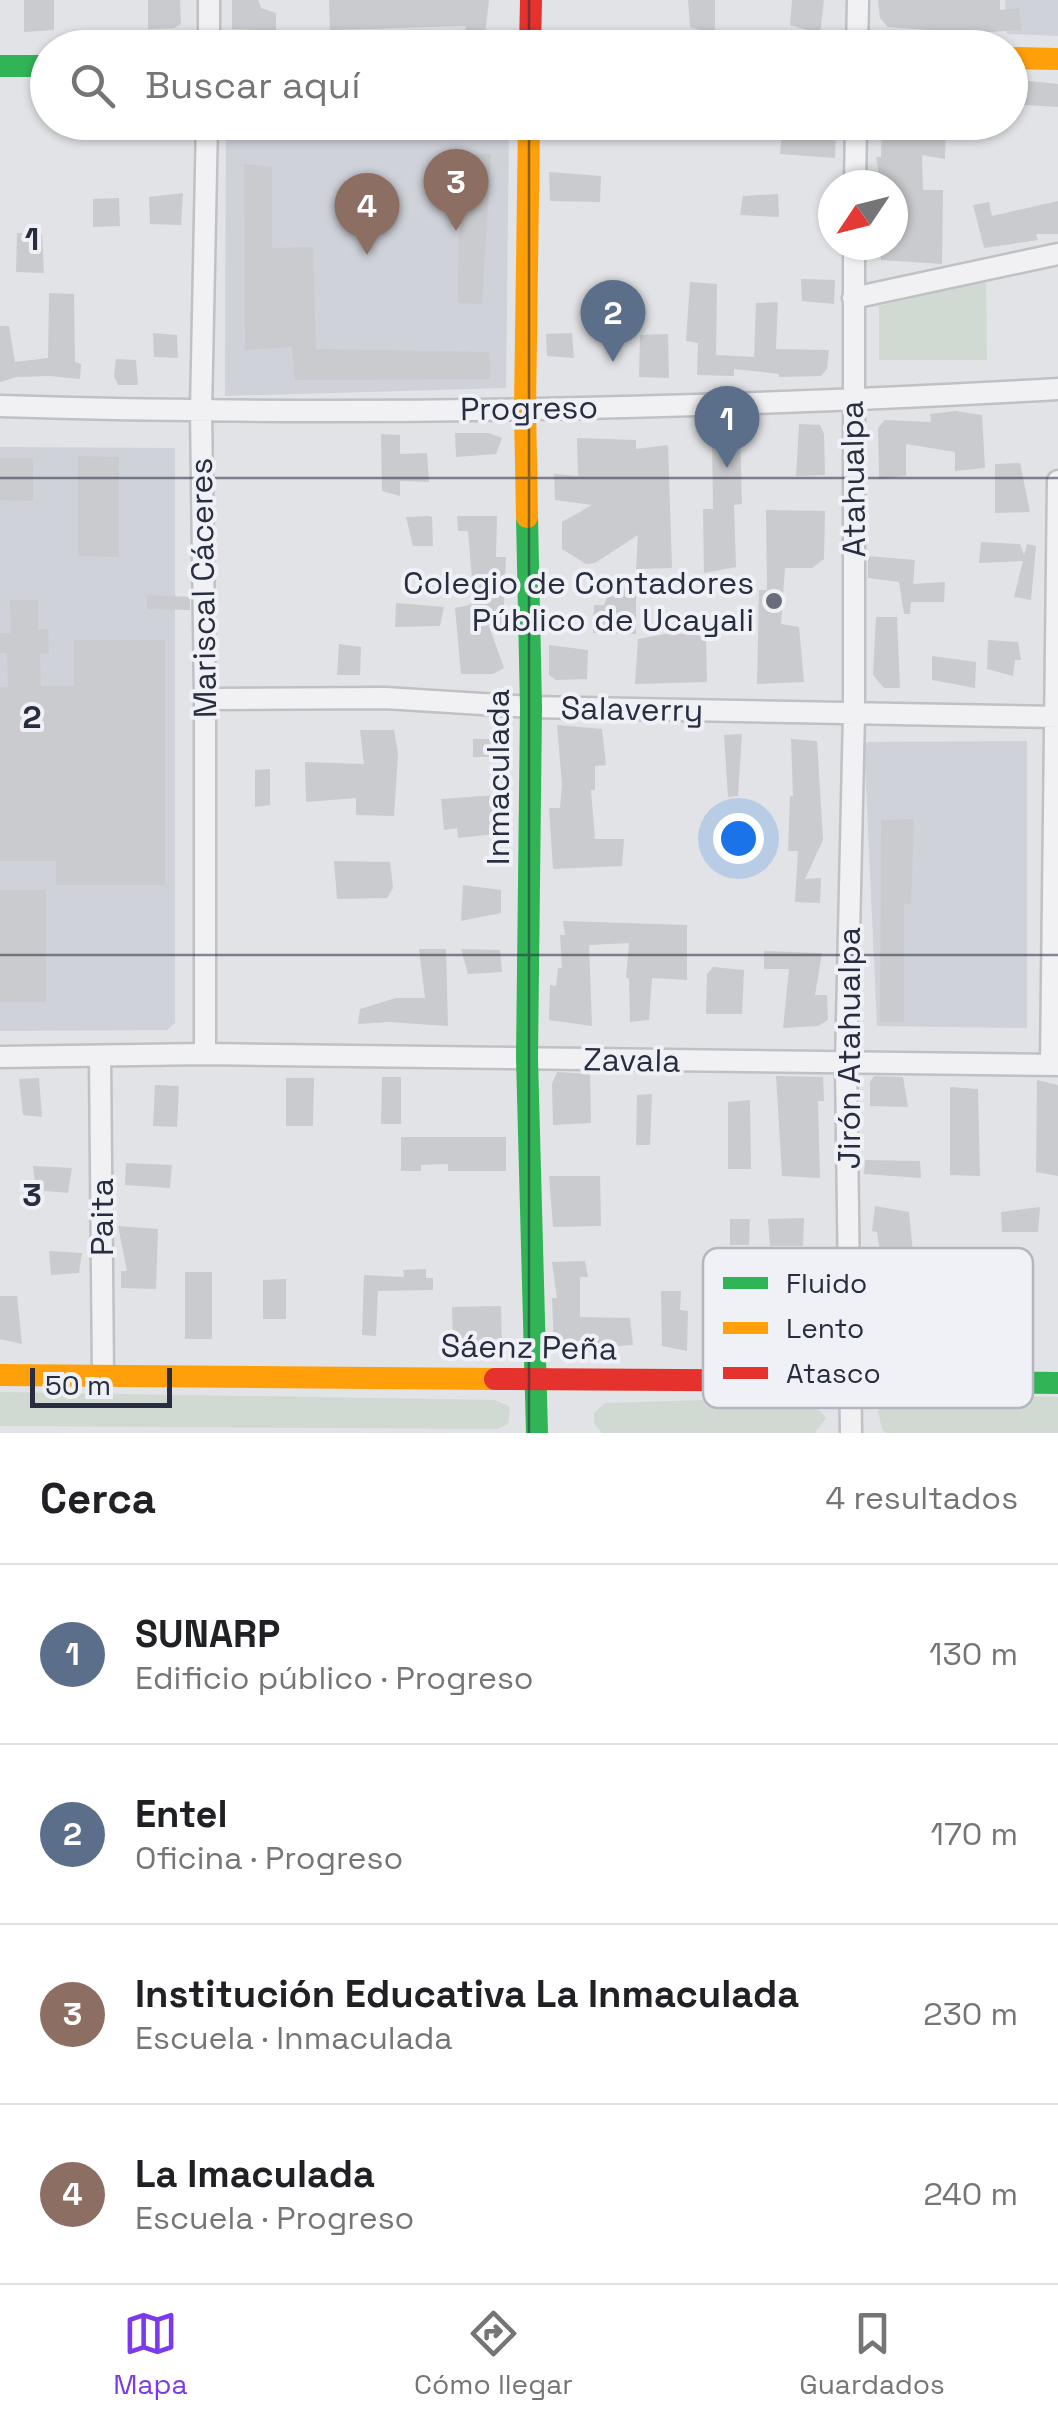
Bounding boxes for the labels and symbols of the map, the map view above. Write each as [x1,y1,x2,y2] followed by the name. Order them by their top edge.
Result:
[424,148,488,231] pin: 3
[818,170,908,260] north arrow
[334,172,400,255] pin: 4
[25,219,39,259] text: 1
[580,280,646,362] pin: 2
[694,386,760,468] pin: 1
[460,387,598,429] street label: Progreso
[832,400,874,558] street label: Atahualpa
[181,457,225,719] street label: Mariscal Cáceres
[403,563,754,640] place label: Colegio de Contadores Público de Ucayali
[763,590,785,612] marker: Colegio de Contadores Público de Ucayali
[560,688,704,730] street label: Salaverry
[478,689,518,865] street label: Inmaculada
[22,697,42,737] text: 2
[713,813,764,864] your location
[829,927,869,1169] street label: Jirón Atahualpa
[583,1039,681,1081] street label: Zavala
[22,1175,42,1215] text: 3
[82,1178,122,1256] street label: Paita
[703,1248,1033,1408] legend
[786,1265,867,1301] text: Fluido
[786,1310,864,1346] text: Lento
[440,1325,618,1369] street label: Sáenz Peña
[786,1355,881,1391] text: Atasco
[30,1363,172,1408] scale bar

